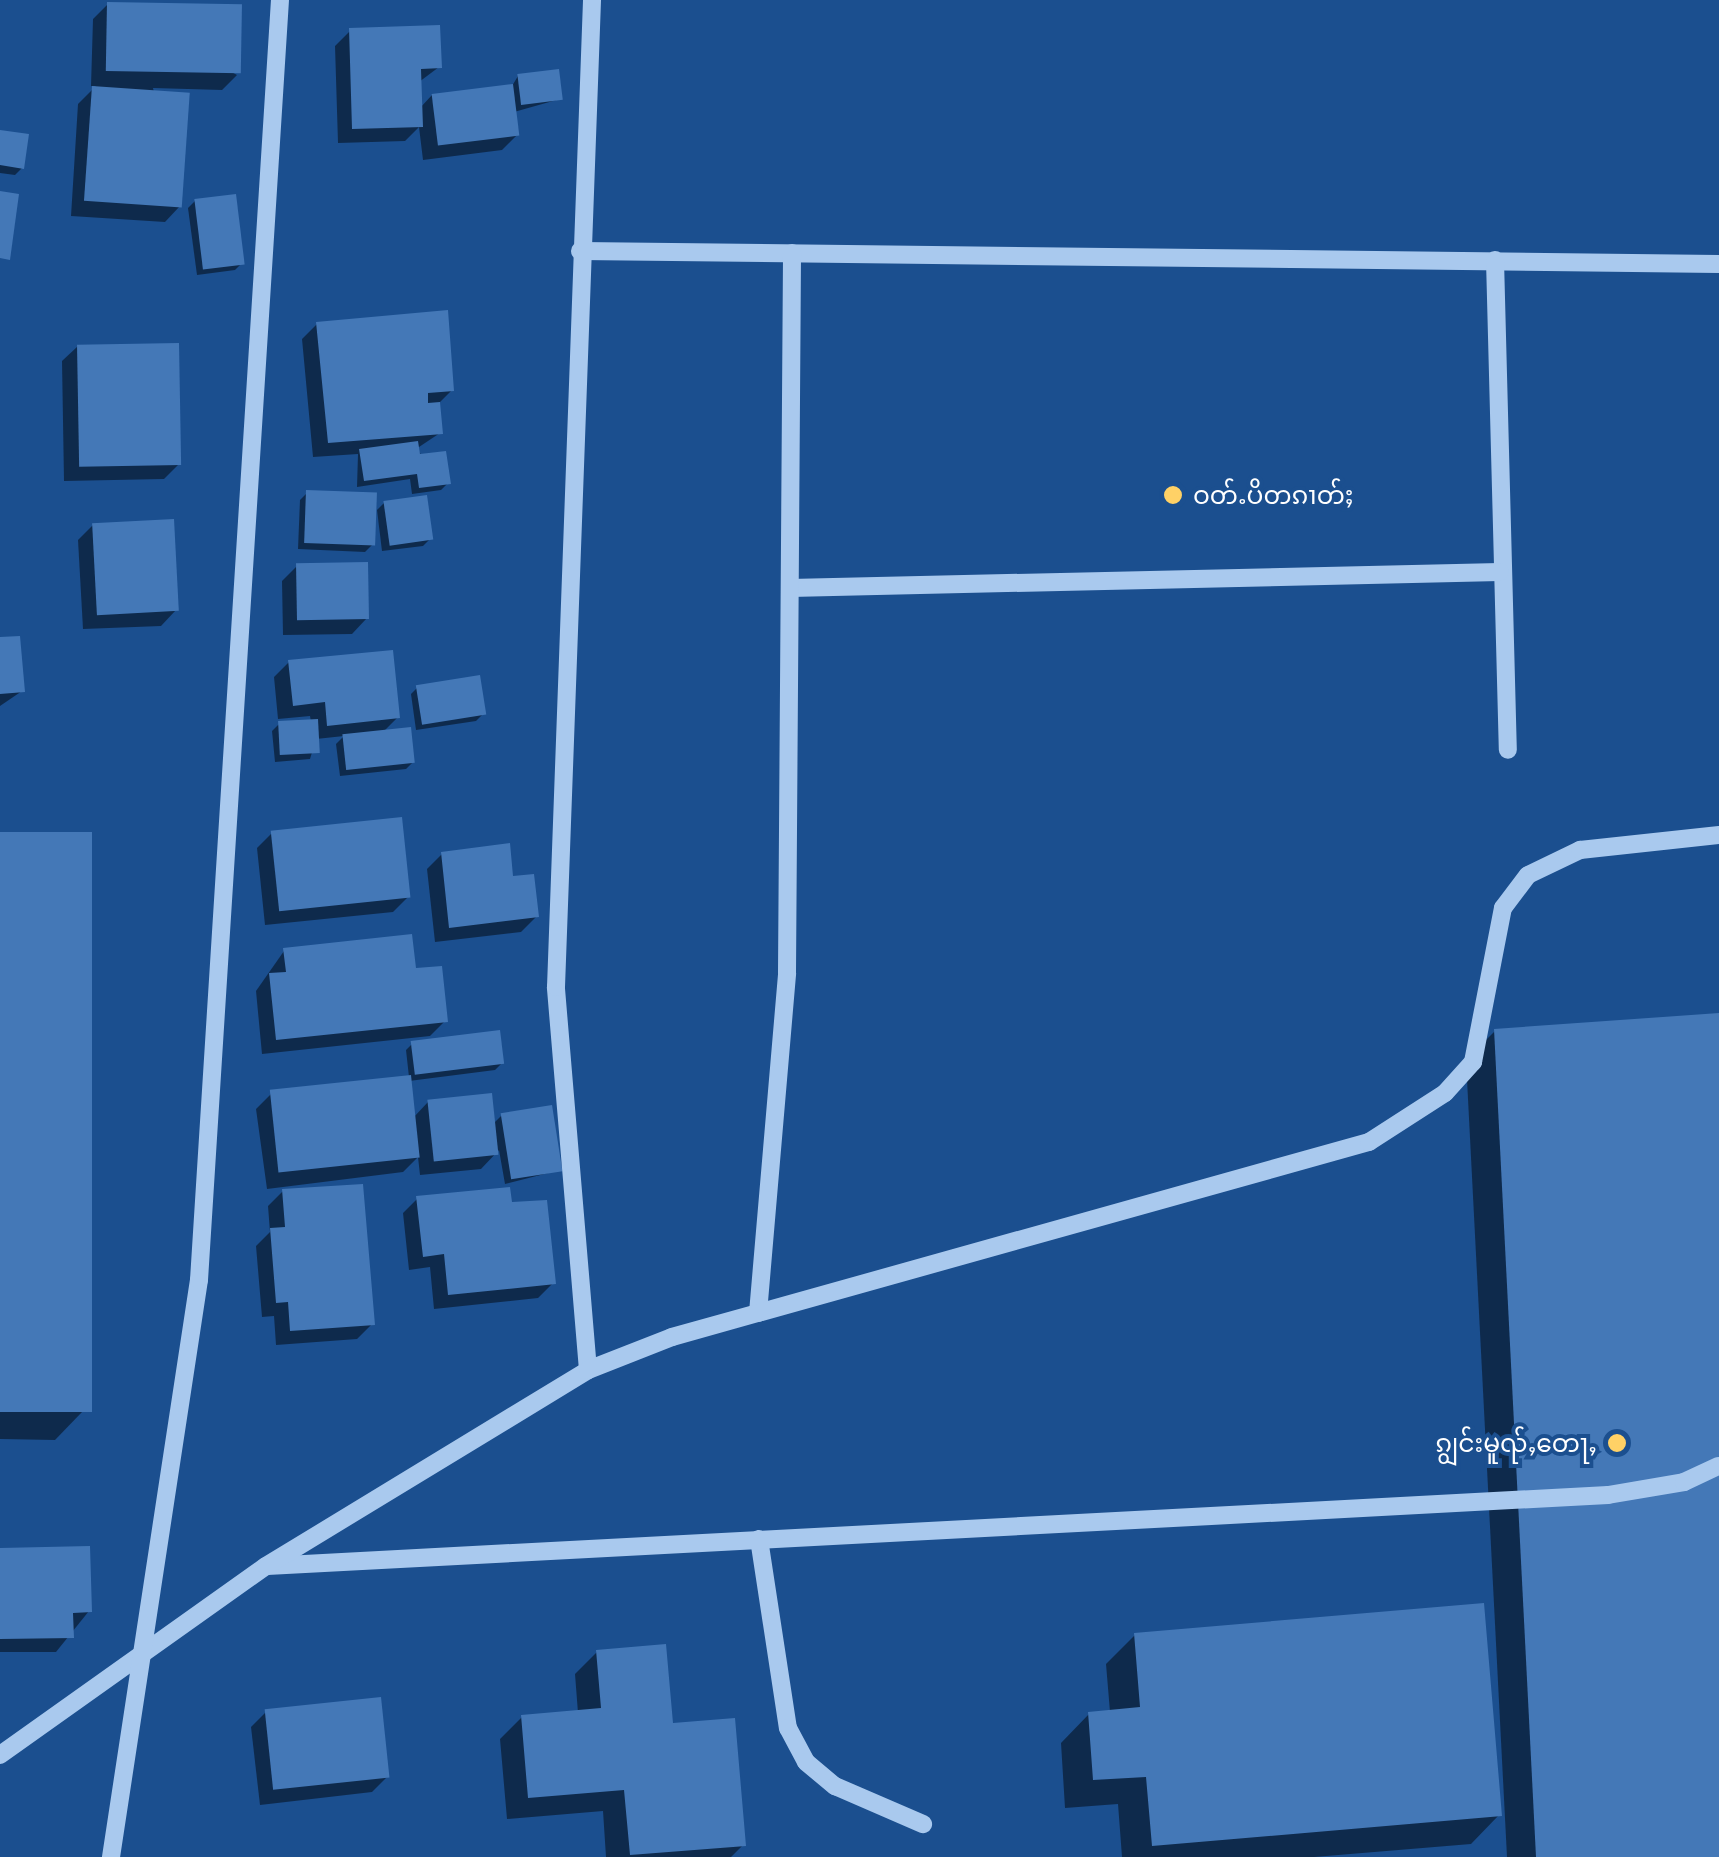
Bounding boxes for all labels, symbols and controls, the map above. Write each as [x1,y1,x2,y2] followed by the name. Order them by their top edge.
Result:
[1193,480,1353,510] place label: ဝတ်ႉပိတၵၢတ်ႈ
[1162,484,1184,506] marker: ဝတ်ႉပိတၵၢတ်ႈ
[1435,1428,1597,1458] place label: ၵျွင်းမူၺ်ႇတေႃႇ
[1606,1432,1628,1454] marker: ၵျွင်းမူၺ်ႇတေႃႇ

